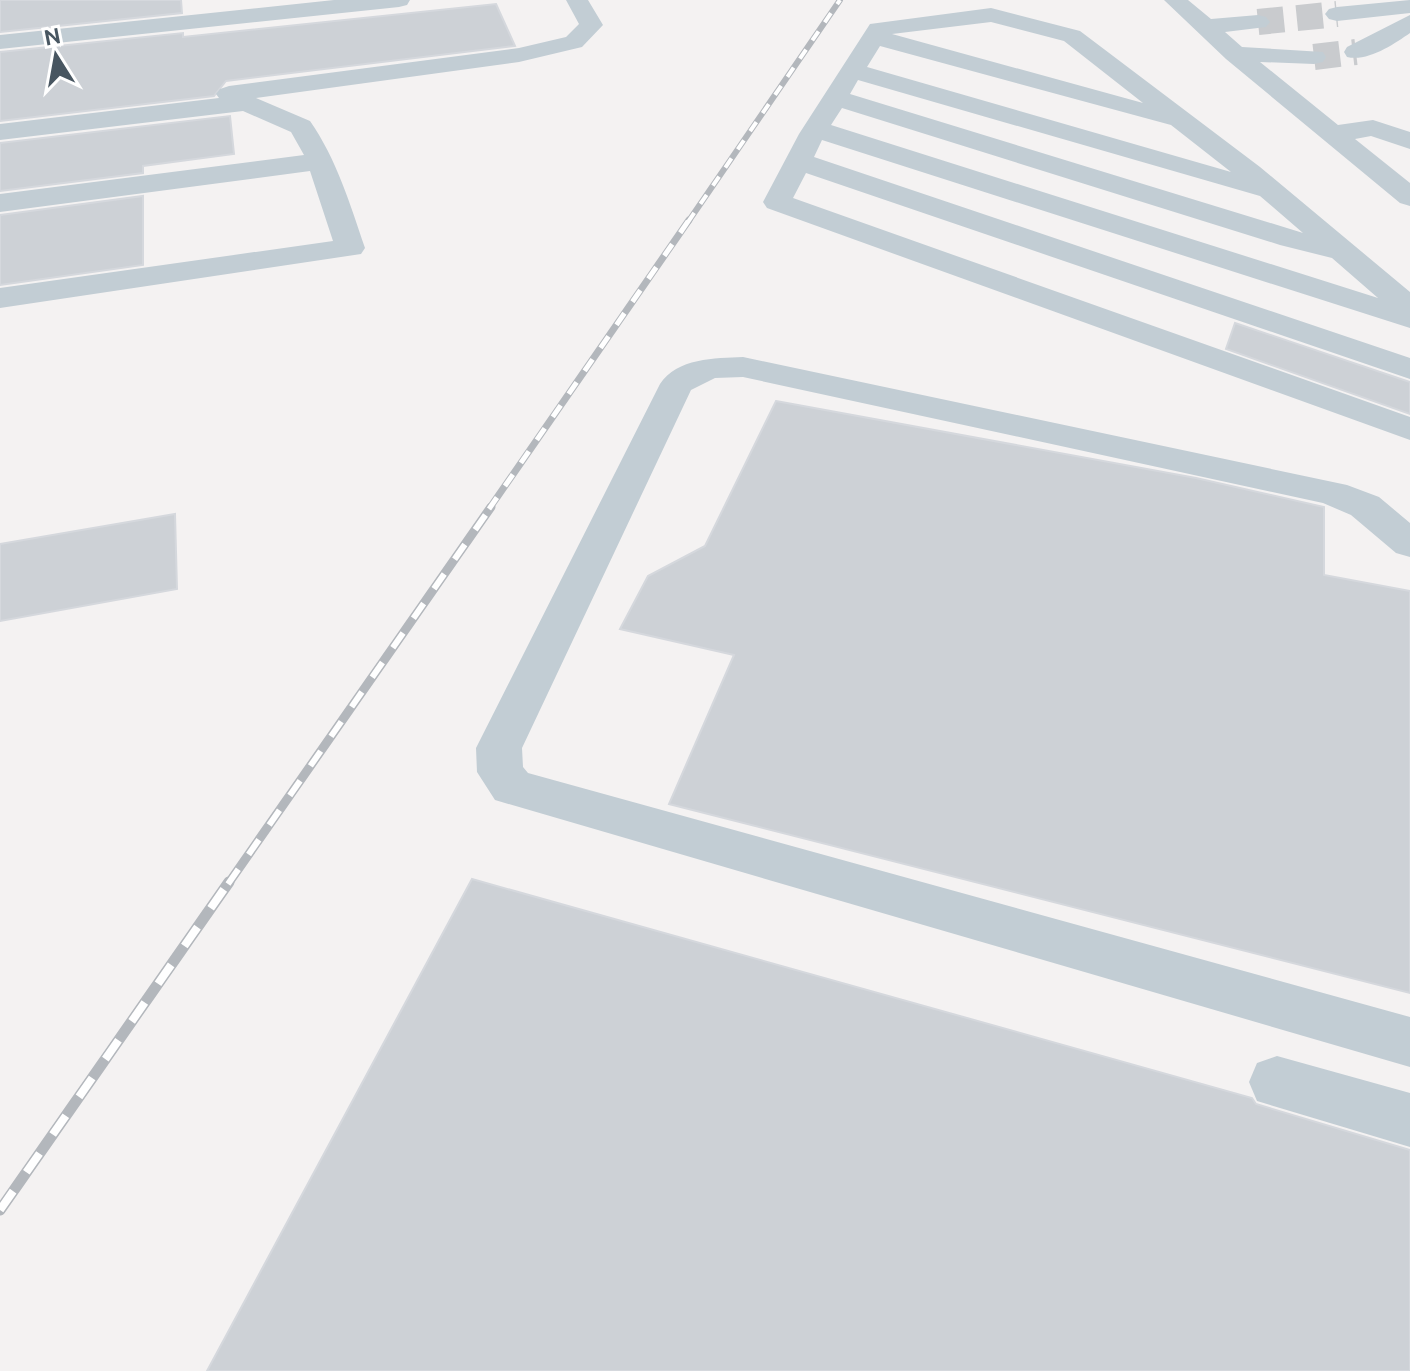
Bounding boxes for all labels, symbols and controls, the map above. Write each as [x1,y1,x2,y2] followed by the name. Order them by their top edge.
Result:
[16,16,96,96] north arrow
[42,22,63,50] text: N

